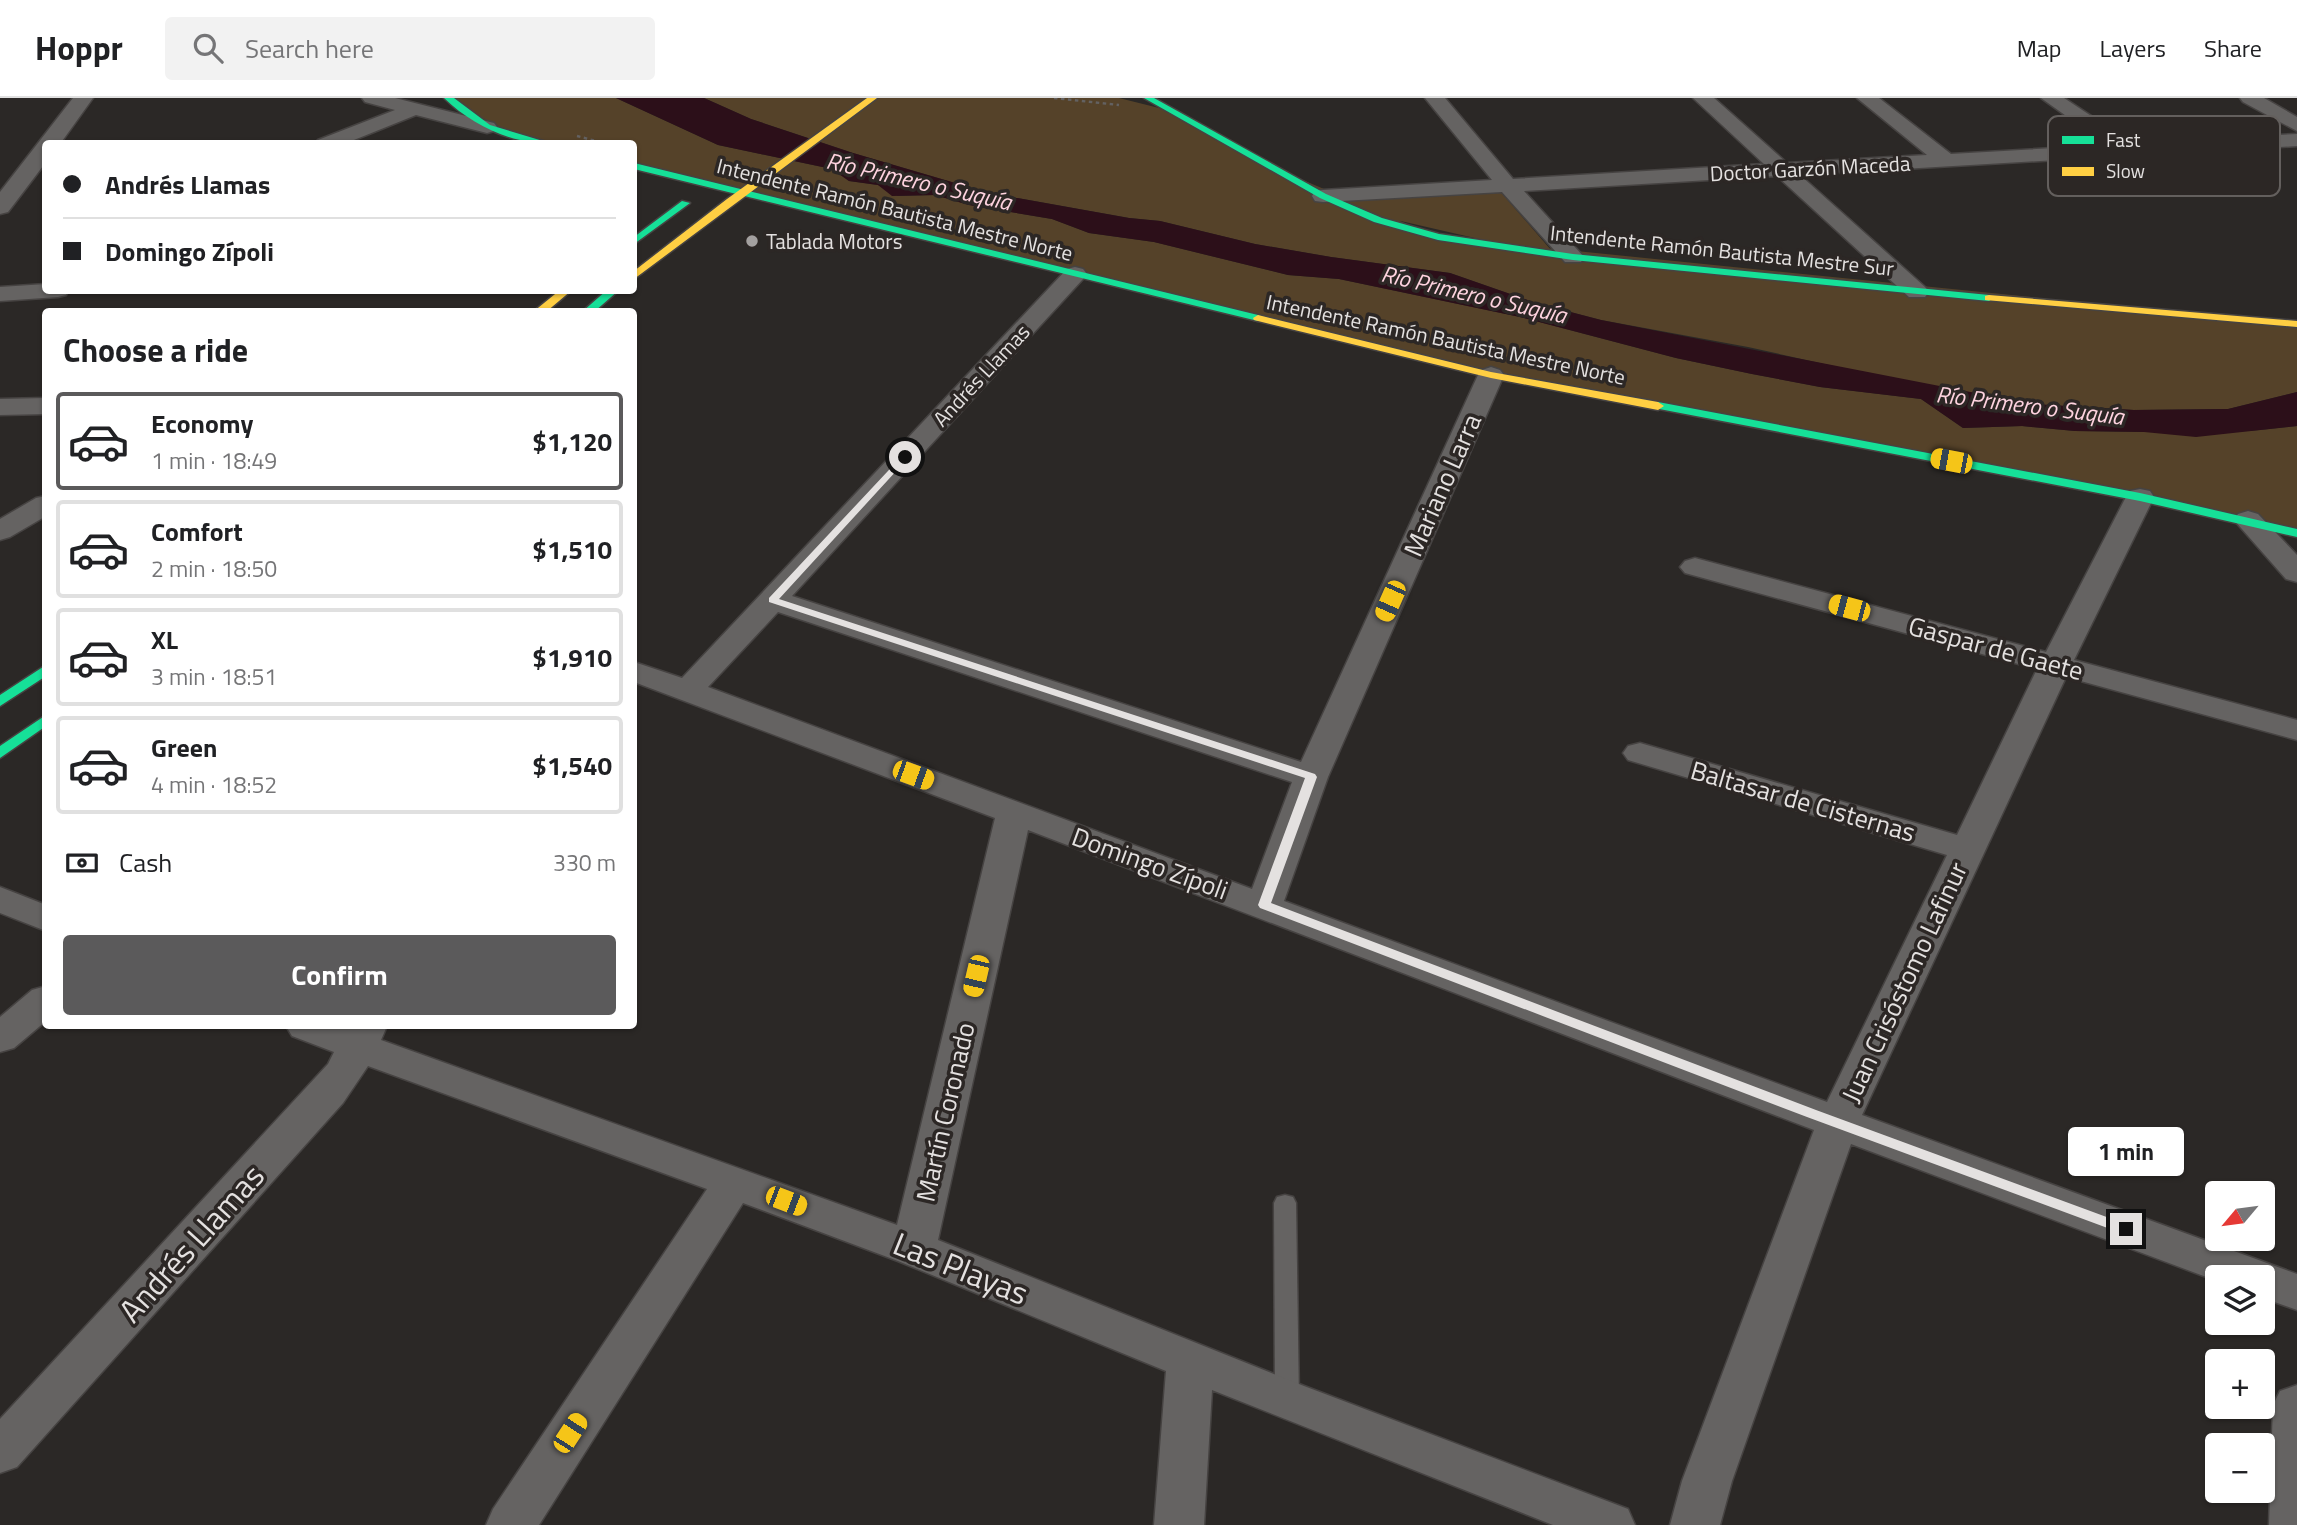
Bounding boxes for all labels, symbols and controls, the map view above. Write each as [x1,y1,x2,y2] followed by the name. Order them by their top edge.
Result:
[165,17,655,80] search box
[35,23,123,73] text: Hoppr
[189,29,227,67] icon: search
[245,29,374,68] text: Search here
[2017,30,2062,66] text: Map
[2100,30,2166,66] text: Layers
[2204,30,2262,66] text: Share
[2048,116,2280,196] legend
[2106,125,2141,154] text: Fast
[823,143,1017,220] water label: Río Primero o Suquía
[1709,147,1912,189] street label: Doctor Garzón Maceda
[714,149,1076,269] street label: Intendente Ramón Bautista Mestre Norte
[2106,156,2145,185] text: Slow
[105,165,270,204] text: Andrés Llamas
[1549,216,1895,284] street label: Intendente Ramón Bautista Mestre Sur
[766,225,902,257] place label: Tablada Motors
[105,232,274,271] text: Domingo Zípoli
[744,233,760,249] marker: Tablada Motors
[1378,256,1572,333] water label: Río Primero o Suquía
[1264,285,1628,393] street label: Intendente Ramón Bautista Mestre Norte
[925,316,1037,434] street label: Andrés Llamas
[63,326,248,374] text: Choose a ride
[1934,376,2127,434] water label: Río Primero o Suquía
[151,404,253,443] text: Economy
[1393,407,1491,563] street label: Mariano Larra
[67,410,130,473] icon: car
[532,422,612,461] text: $1,120
[889,441,921,473] route start
[151,443,277,478] text: 1 min · 18:49
[1929,447,1974,475] car
[151,512,243,551] text: Comfort
[67,518,130,581] icon: car
[532,530,612,569] text: $1,510
[151,551,277,586] text: 2 min · 18:50
[1372,578,1409,624] car
[1826,592,1873,624] car
[1904,606,2088,690] street label: Gaspar de Gaete
[151,620,178,659] text: XL
[67,626,130,689] icon: car
[532,638,612,677] text: $1,910
[151,659,277,694] text: 3 min · 18:51
[151,728,217,767] text: Green
[67,734,130,797] icon: car
[532,746,612,785] text: $1,540
[1686,750,1920,852] street label: Baltasar de Cisternas
[890,758,937,792] car
[151,767,277,802] text: 4 min · 18:52
[1067,817,1233,909] street label: Domingo Zípoli
[119,843,172,882] text: Cash
[63,844,101,882] icon: cash
[553,845,616,880] text: 330 m
[1831,855,1977,1109] street label: Juan Crisóstomo Lafinur
[63,935,616,1015] button: Confirm
[962,953,991,999] car
[905,1018,985,1206] street label: Martín Coronado
[2068,1128,2184,1176] callout: 1 min
[2098,1134,2154,1169] text: 1 min
[107,1153,275,1333] street label: Andrés Llamas
[2205,1181,2275,1251] north arrow
[2205,1181,2275,1503] map controls
[763,1184,810,1218] car
[2110,1213,2142,1245] route end
[886,1219,1036,1317] street label: Las Playas
[2205,1265,2275,1335] button: layers
[2205,1349,2275,1419] button: +
[550,1410,591,1456] car
[2205,1433,2275,1503] button: −

